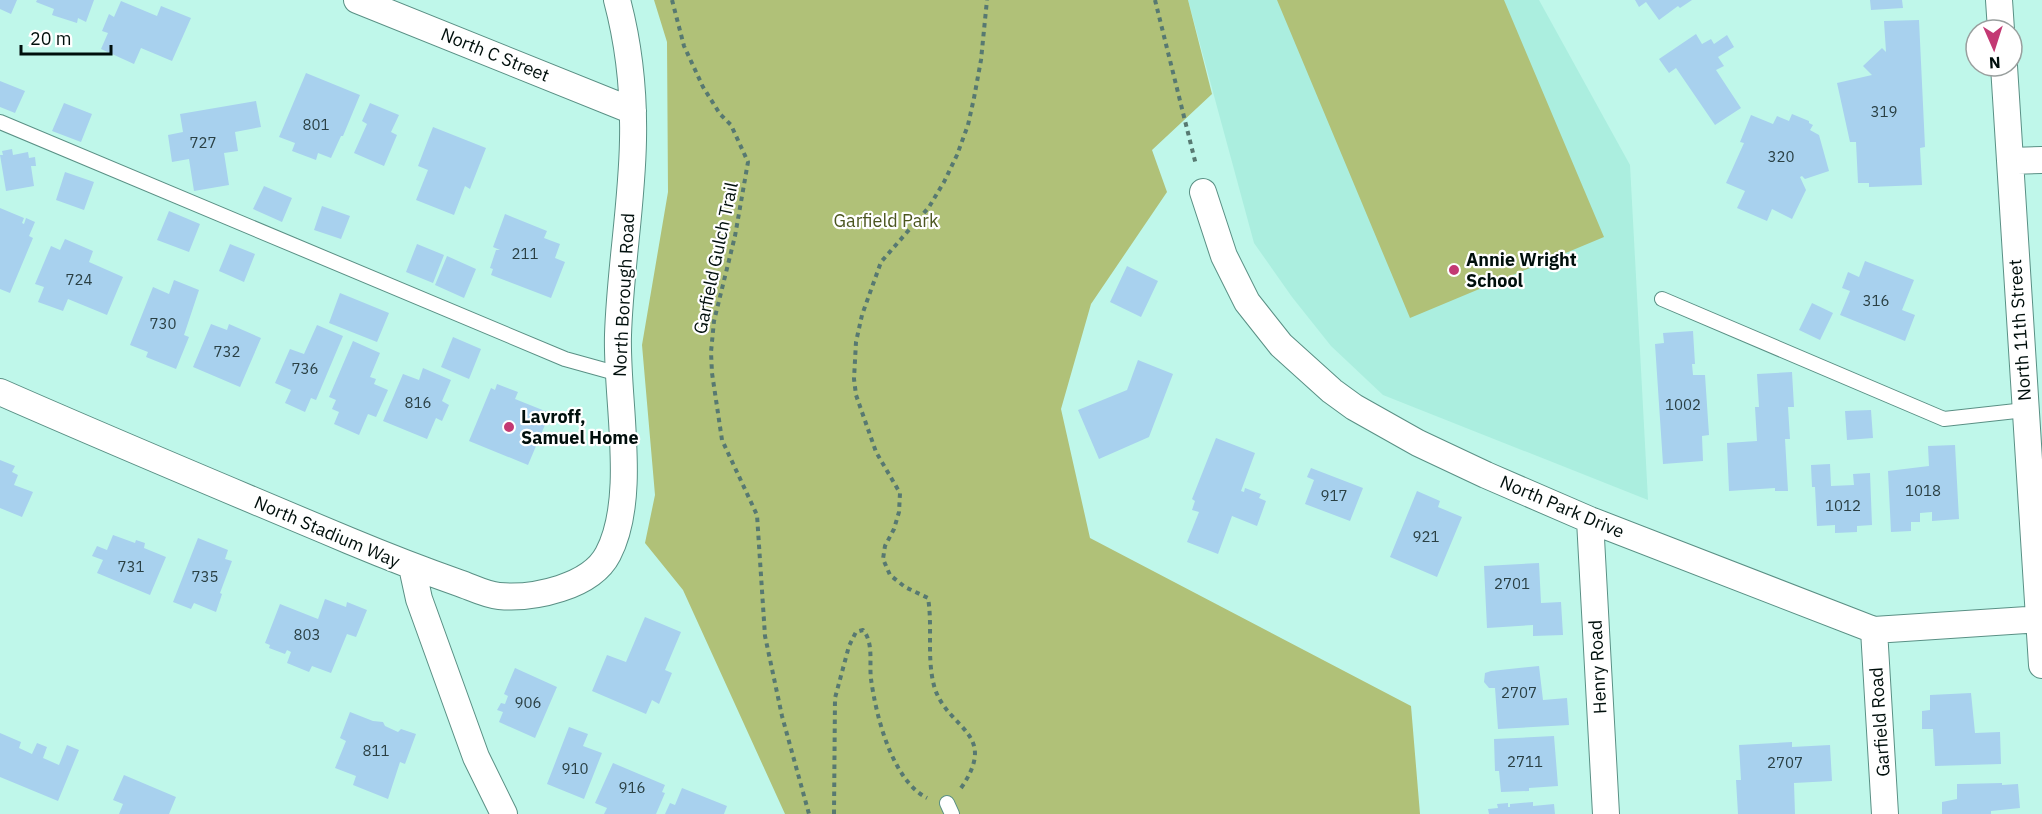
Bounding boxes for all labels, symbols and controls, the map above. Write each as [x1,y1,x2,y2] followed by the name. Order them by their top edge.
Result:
[21,18,111,56] scale bar
[1964,18,2024,78] north arrow
[438,22,553,87] street label: North C Street
[30,27,72,50] text: 20 m
[1988,53,2001,73] text: N
[1870,102,1898,121] house number: 319
[302,115,330,134] house number: 801
[189,133,217,152] house number: 727
[1767,147,1795,166] house number: 320
[688,180,743,336] street label: Garfield Gulch Trail
[834,209,939,232] park label: Garfield Park
[608,212,639,378] street label: North Borough Road
[511,244,539,263] house number: 211
[1466,248,1577,292] place label: Annie Wright School
[2003,258,2036,402] street label: North 11th Street
[1447,263,1461,277] marker: Annie Wright School
[65,270,93,289] house number: 724
[1862,291,1890,310] house number: 316
[149,314,177,333] house number: 730
[213,342,241,361] house number: 732
[291,359,319,378] house number: 736
[404,393,432,412] house number: 816
[1665,395,1701,414] house number: 1002
[521,405,639,449] place label: Lavroff, Samuel Home
[502,420,516,434] marker: Lavroff, Samuel Home
[1497,470,1628,543] street label: North Park Drive
[1905,481,1941,500] house number: 1018
[1320,486,1348,505] house number: 917
[251,490,404,573] street label: North Stadium Way
[1825,496,1861,515] house number: 1012
[1412,527,1440,546] house number: 921
[117,557,145,576] house number: 731
[191,567,219,586] house number: 735
[1494,574,1530,593] house number: 2701
[1584,619,1611,715] street label: Henry Road
[293,625,321,644] house number: 803
[1864,666,1895,778] street label: Garfield Road
[1501,683,1537,702] house number: 2707
[514,693,542,712] house number: 906
[362,741,390,760] house number: 811
[1507,752,1543,771] house number: 2711
[1767,753,1803,772] house number: 2707
[561,759,589,778] house number: 910
[618,778,646,797] house number: 916

